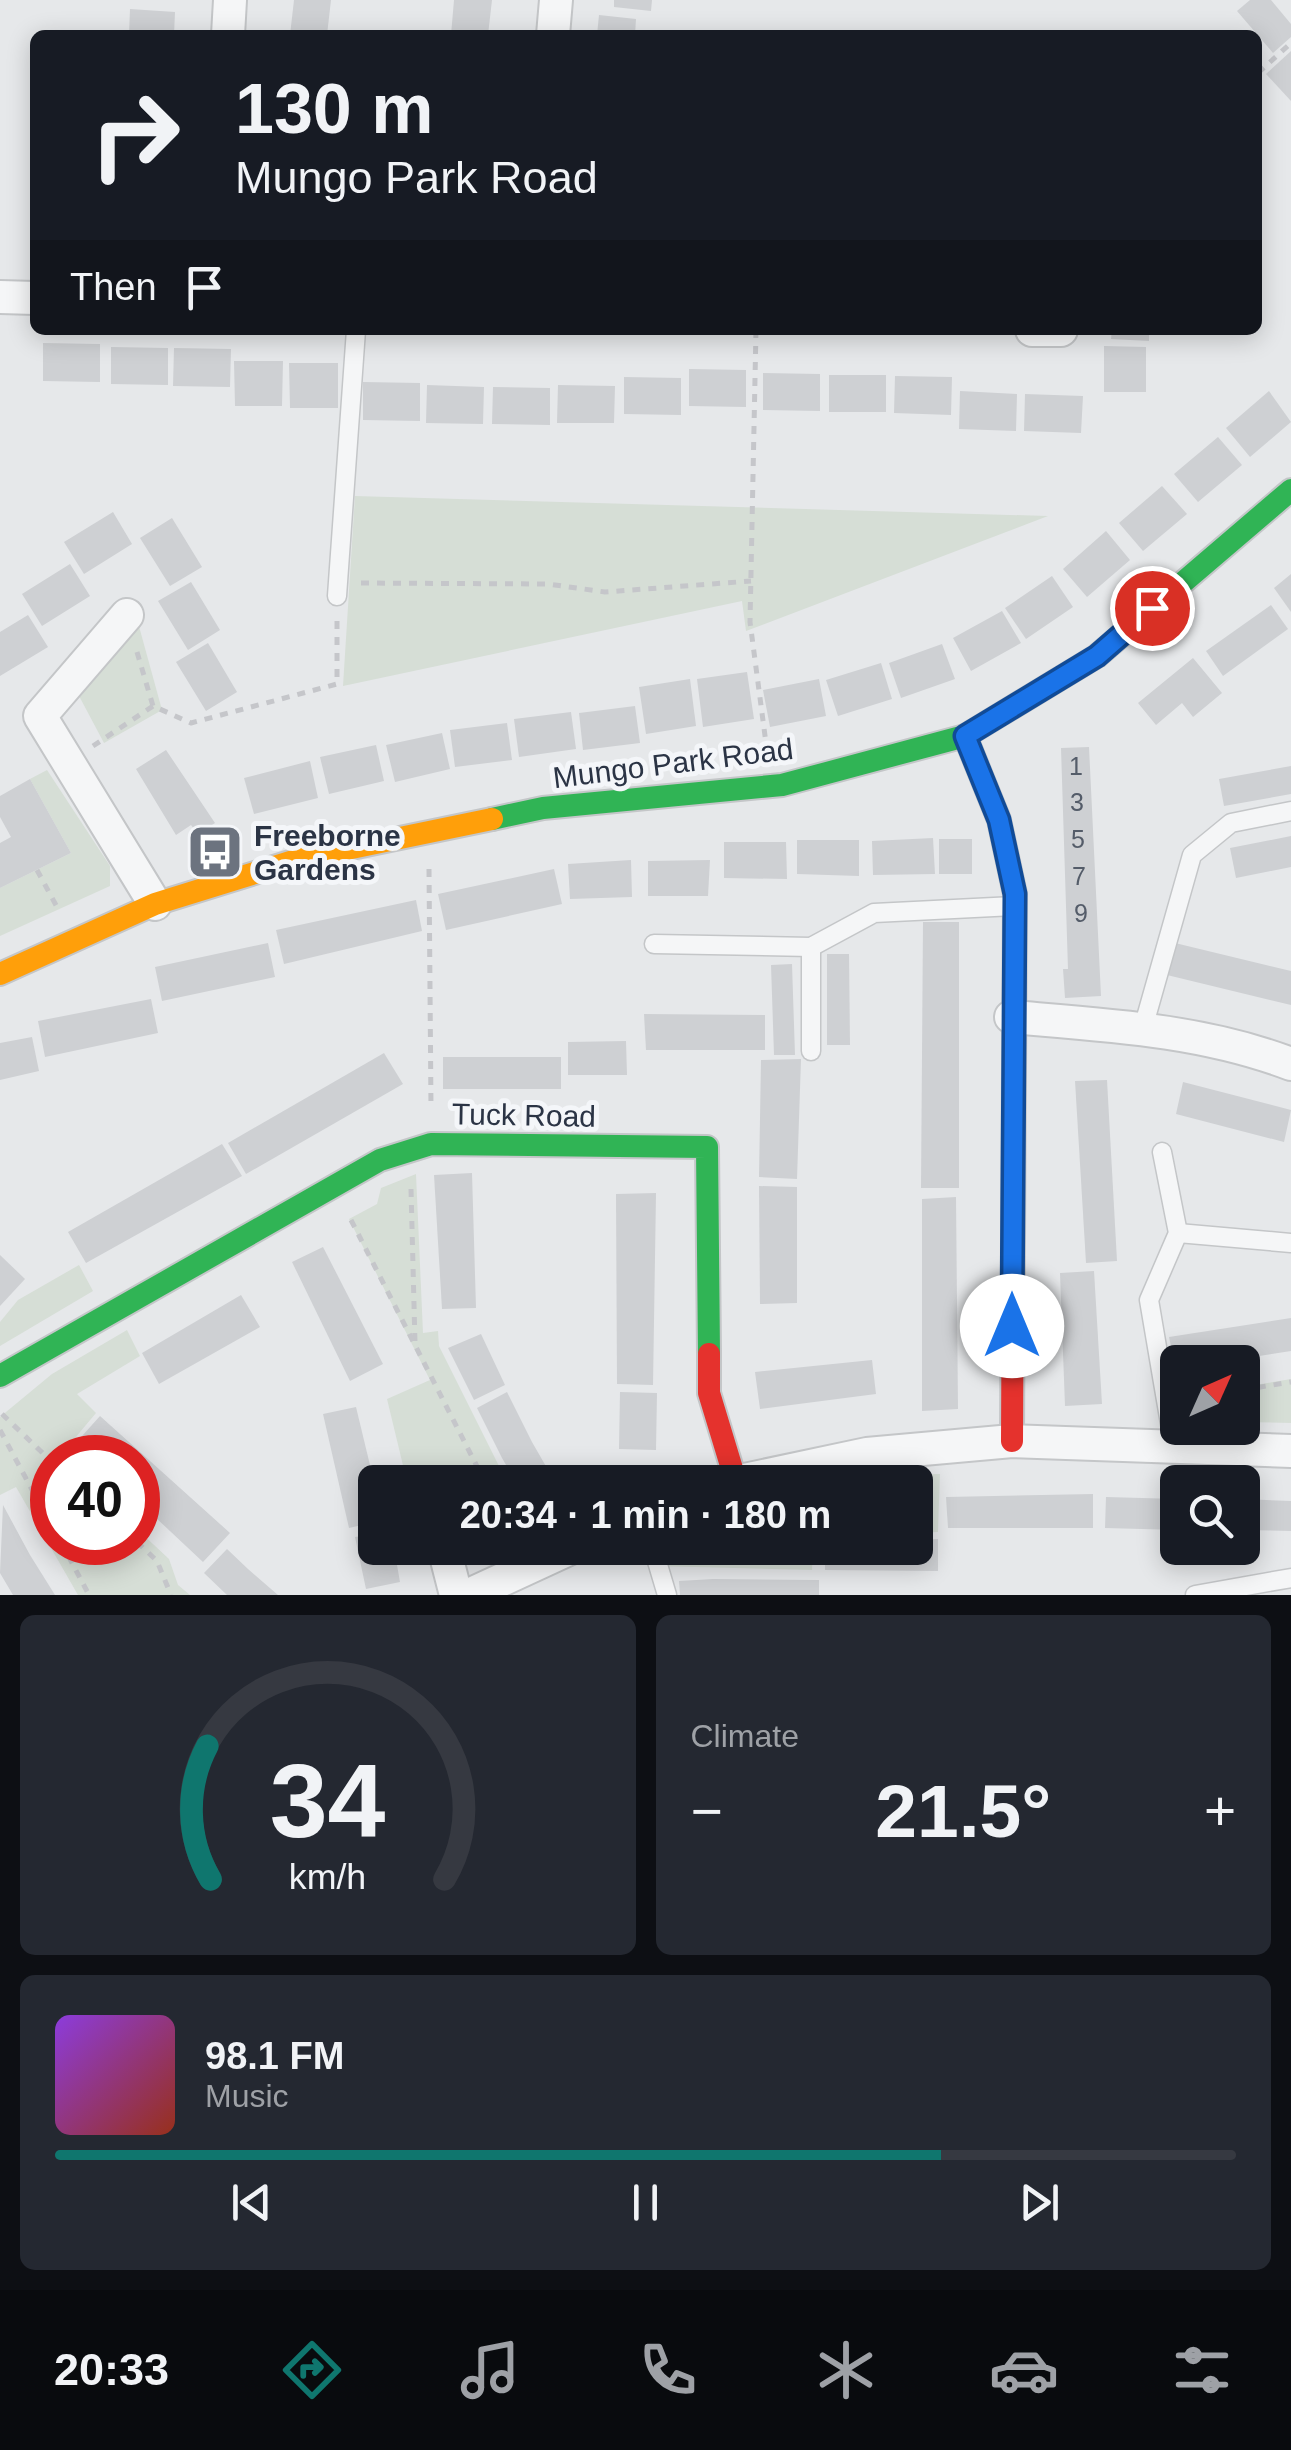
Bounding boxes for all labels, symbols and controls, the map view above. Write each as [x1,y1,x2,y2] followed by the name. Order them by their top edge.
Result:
[70,70,200,200] icon: right
[235,70,433,148] text: 130 m
[235,152,598,203] text: Mungo Park Road
[177,260,232,315] icon: arrive
[70,266,157,308] text: Then
[1110,566,1195,651] pin
[1125,581,1180,636] icon: arrive
[551,732,795,794] street label: Mungo Park Road
[1069,752,1083,780] house number: 1
[1070,788,1084,816] house number: 3
[254,819,401,886] place label: Freeborne Gardens
[185,822,245,882] bus stop icon: Freeborne Gardens
[1071,825,1085,853] house number: 5
[1072,862,1086,890] house number: 7
[1074,899,1088,927] house number: 9
[452,1097,596,1133] street label: Tuck Road
[960,1274,1064,1378] position arrow
[1160,1345,1260,1445] north arrow
[1160,1345,1260,1565] map controls
[30,1435,160,1565] speed limit sign: 40
[1160,1465,1260,1565] button: search
[460,1494,831,1536] text: 20:34 · 1 min · 180 m
[691,1718,799,1754] text: Climate
[270,1743,386,1859] text: 34
[875,1769,1051,1853] text: 21.5°
[691,1780,723,1842] text: −
[1204,1780,1236,1842] text: +
[289,1857,366,1897] text: km/h
[205,2035,344,2077] text: 98.1 FM
[205,2078,289,2114] text: Music
[224,2175,279,2230] icon: previous
[618,2175,673,2230] icon: pause
[1012,2175,1067,2230] icon: next
[277,2335,347,2405] icon: directions
[455,2335,525,2405] icon: music
[633,2335,703,2405] icon: phone
[811,2335,881,2405] icon: climate
[989,2335,1059,2405] icon: car
[1167,2335,1237,2405] icon: filters
[54,2344,169,2395] text: 20:33

